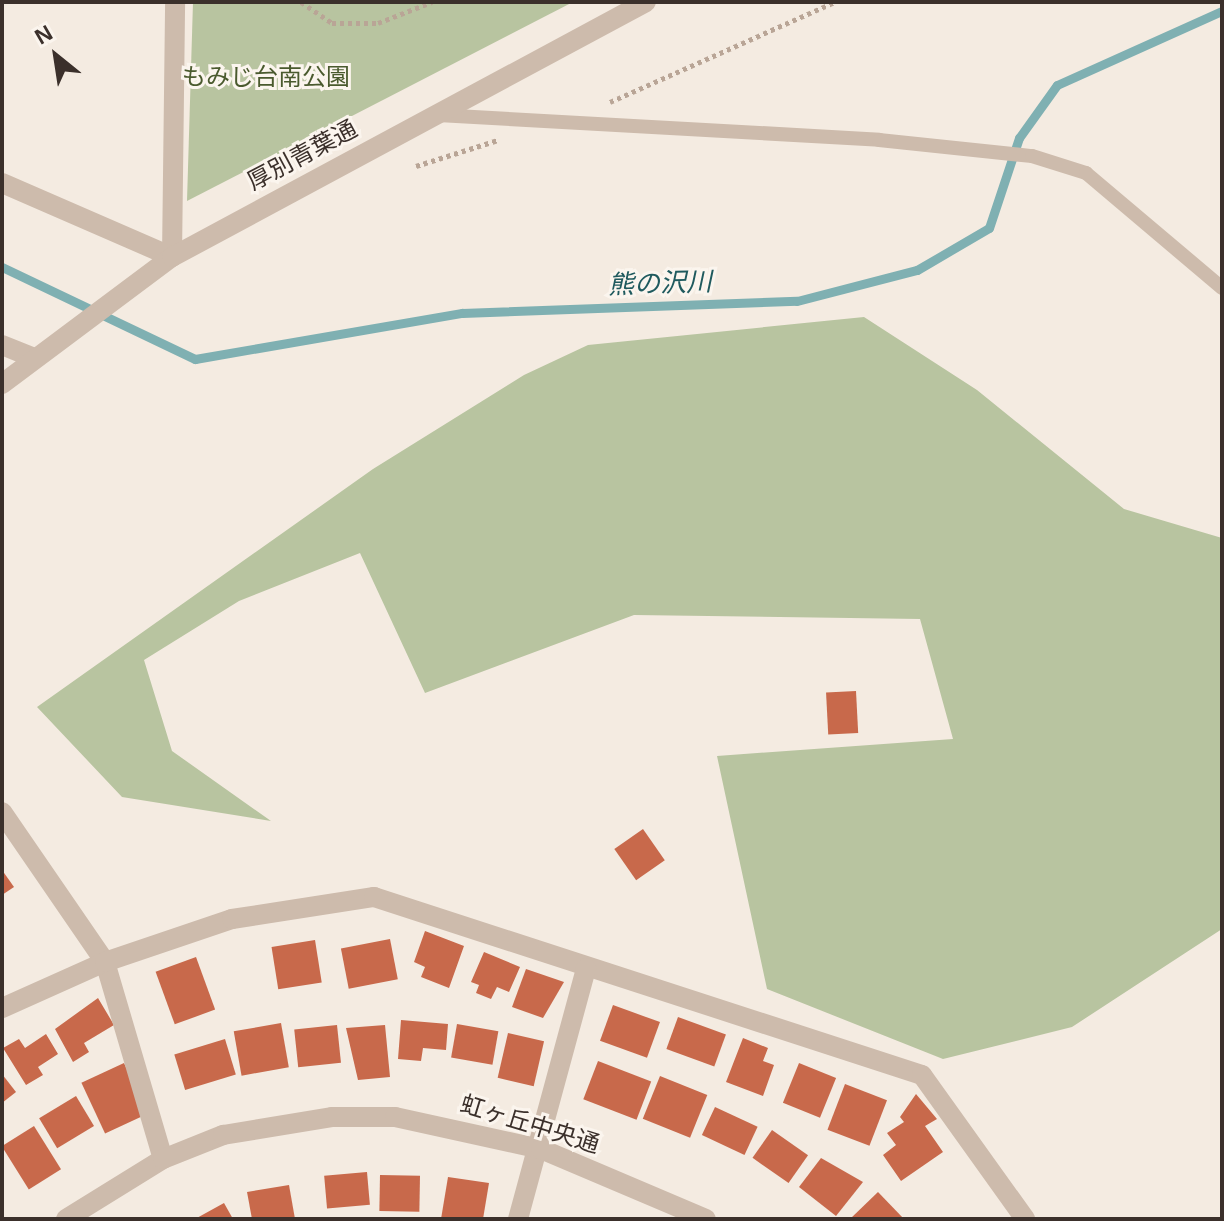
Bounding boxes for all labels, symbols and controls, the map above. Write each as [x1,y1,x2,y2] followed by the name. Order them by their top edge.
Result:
[16,16,96,96] north arrow
[31,20,57,50] text: N
[182,63,350,91] park label: もみじ台南公園
[242,114,362,196] street label: 厚別青葉通
[607,267,713,301] water label: 熊の沢川
[457,1089,603,1159] street label: 虹ヶ丘中央通

